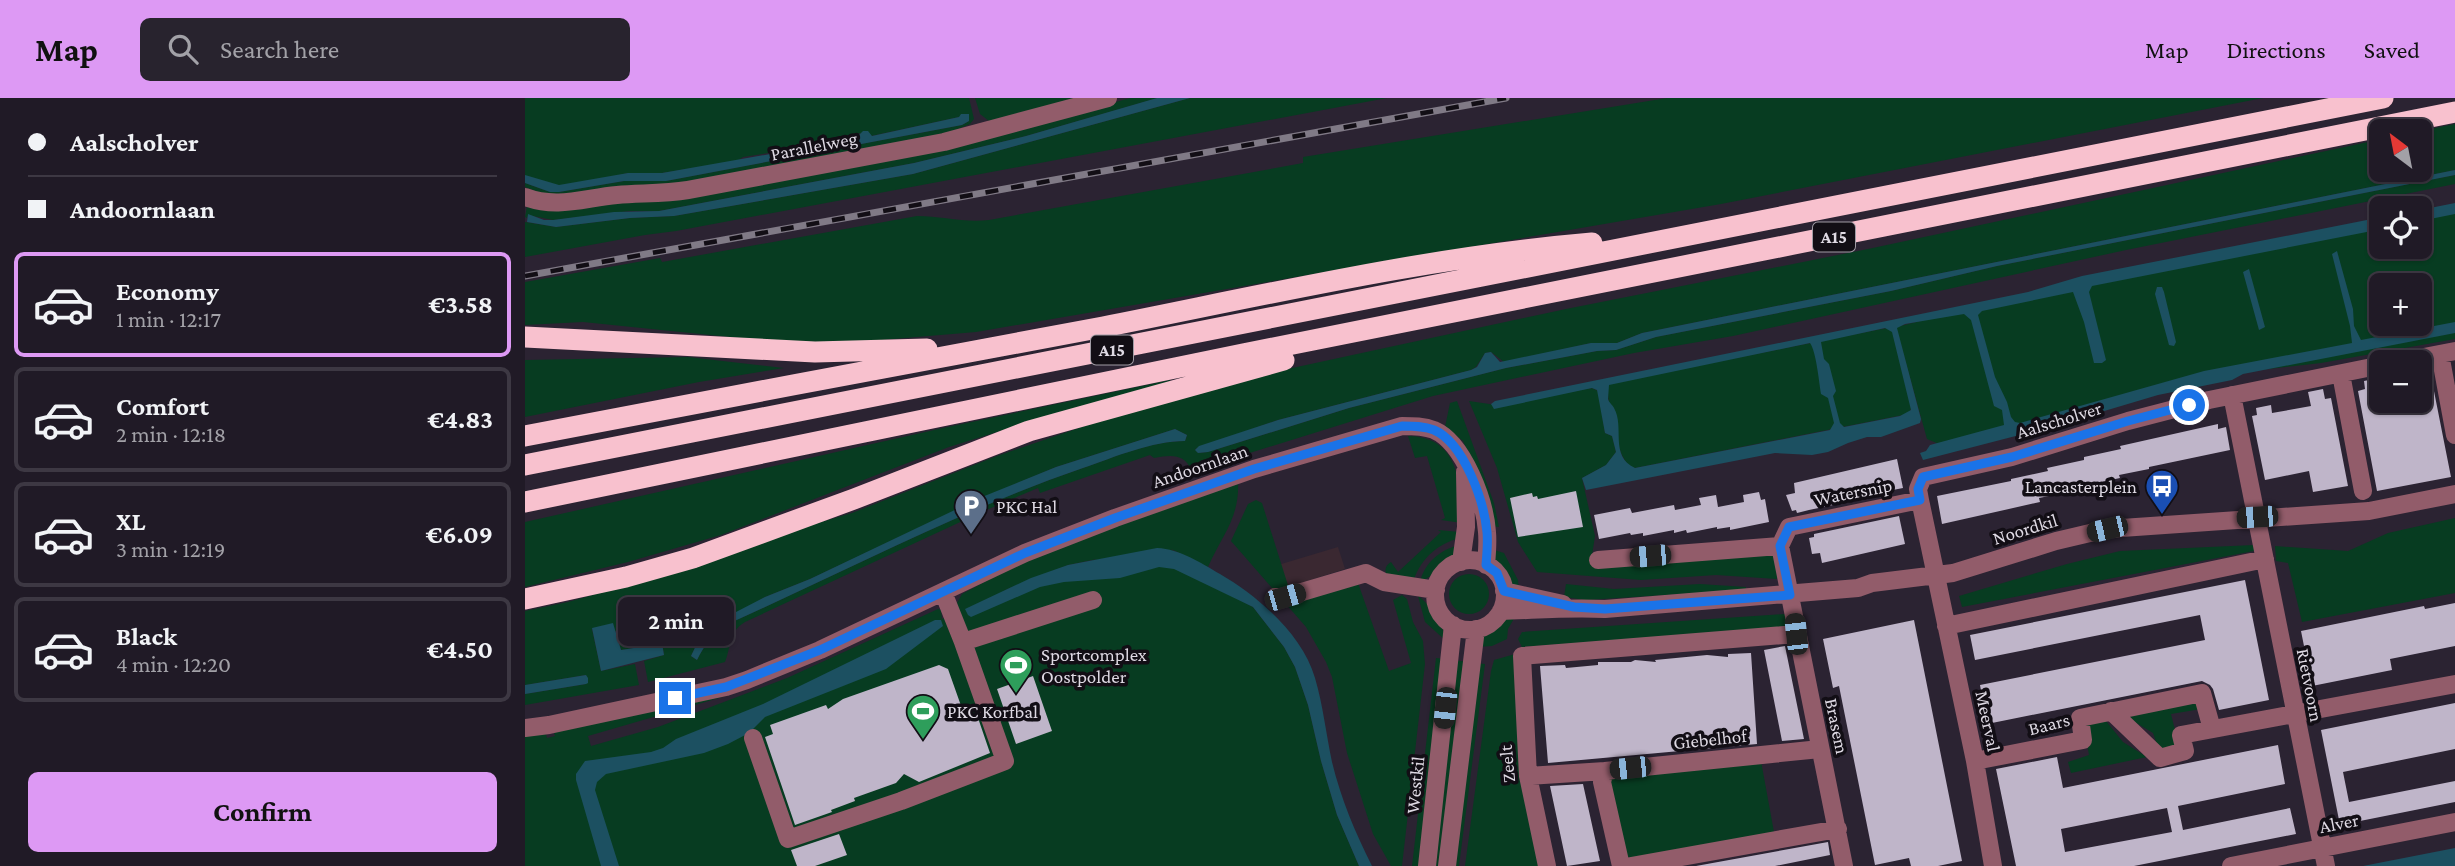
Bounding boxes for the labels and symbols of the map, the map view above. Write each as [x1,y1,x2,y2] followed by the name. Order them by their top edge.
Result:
[2369,119,2433,182] north arrow
[769,127,859,165] street label: Parallelweg
[1813,222,1855,252] road number: A15
[1091,336,1133,364] road number: A15
[2173,389,2205,421] route start
[2014,397,2104,443] street label: Aalscholver
[1149,440,1251,492] street label: Andoornlaan
[2143,467,2181,516] bus stop icon: Lancasterplein
[1812,474,1894,510] street label: Watersnip
[2025,476,2137,497] place label: Lancasterplein
[952,487,990,536] parking icon: PKC Hal
[996,496,1057,517] place label: PKC Hal
[2236,505,2279,529] car
[1990,509,2060,549] street label: Noordkil
[2085,514,2130,544] car
[1629,544,1672,568] car
[1262,581,1309,613] car
[617,596,733,646] callout: 2 min
[1784,612,1809,656] car
[1041,644,1147,687] place label: Sportcomplex Oostpolder
[997,646,1035,695] sports icon: Sportcomplex Oostpolder
[2293,646,2327,724] street label: Rietvoorn
[659,682,691,714] route end
[1433,686,1458,730] car
[1971,689,2005,753] street label: Meerval
[904,692,942,741] sports icon: PKC Korfbal
[1821,696,1853,756] street label: Brasem
[947,701,1038,722] place label: PKC Korfbal
[2026,709,2072,739] street label: Baars
[1672,725,1749,753] street label: Giebelhof
[1495,744,1519,784] street label: Zeelt
[1402,755,1428,815] street label: Westkil
[1609,755,1652,781] car
[2318,809,2361,837] street label: Alver

